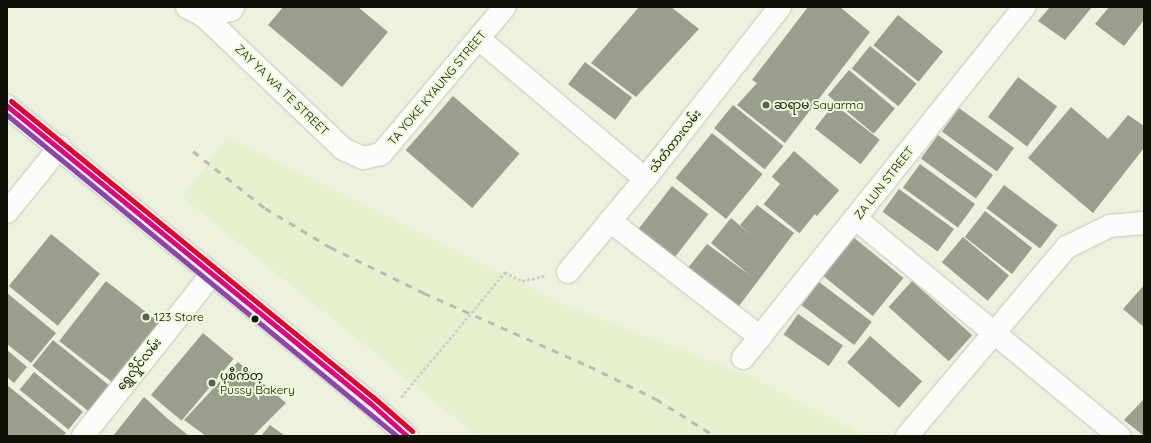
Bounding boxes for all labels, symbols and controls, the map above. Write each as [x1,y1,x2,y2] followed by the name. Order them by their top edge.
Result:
[385,28,489,148] street label: TA YOKE KYAUNG STREET
[232,41,332,139] street label: ZAY YA WA TE STREET
[774,98,864,112] place label: ဆရာမ Sayarma
[761,100,771,110] marker: ဆရာမ Sayarma
[646,107,704,175] street label: သံတံတားလမ်း
[851,144,917,222] street label: ZA LUN STREET
[154,310,204,324] place label: 123 Store
[141,312,151,322] marker: 123 Store
[250,314,260,324] unlabelled marker
[114,335,164,393] street label: ရွှေလှိုင်လမ်း
[220,369,295,397] place label: ပူစီကိတ္ Pussy Bakery
[207,378,217,388] marker: ပူစီကိတ္ Pussy Bakery

